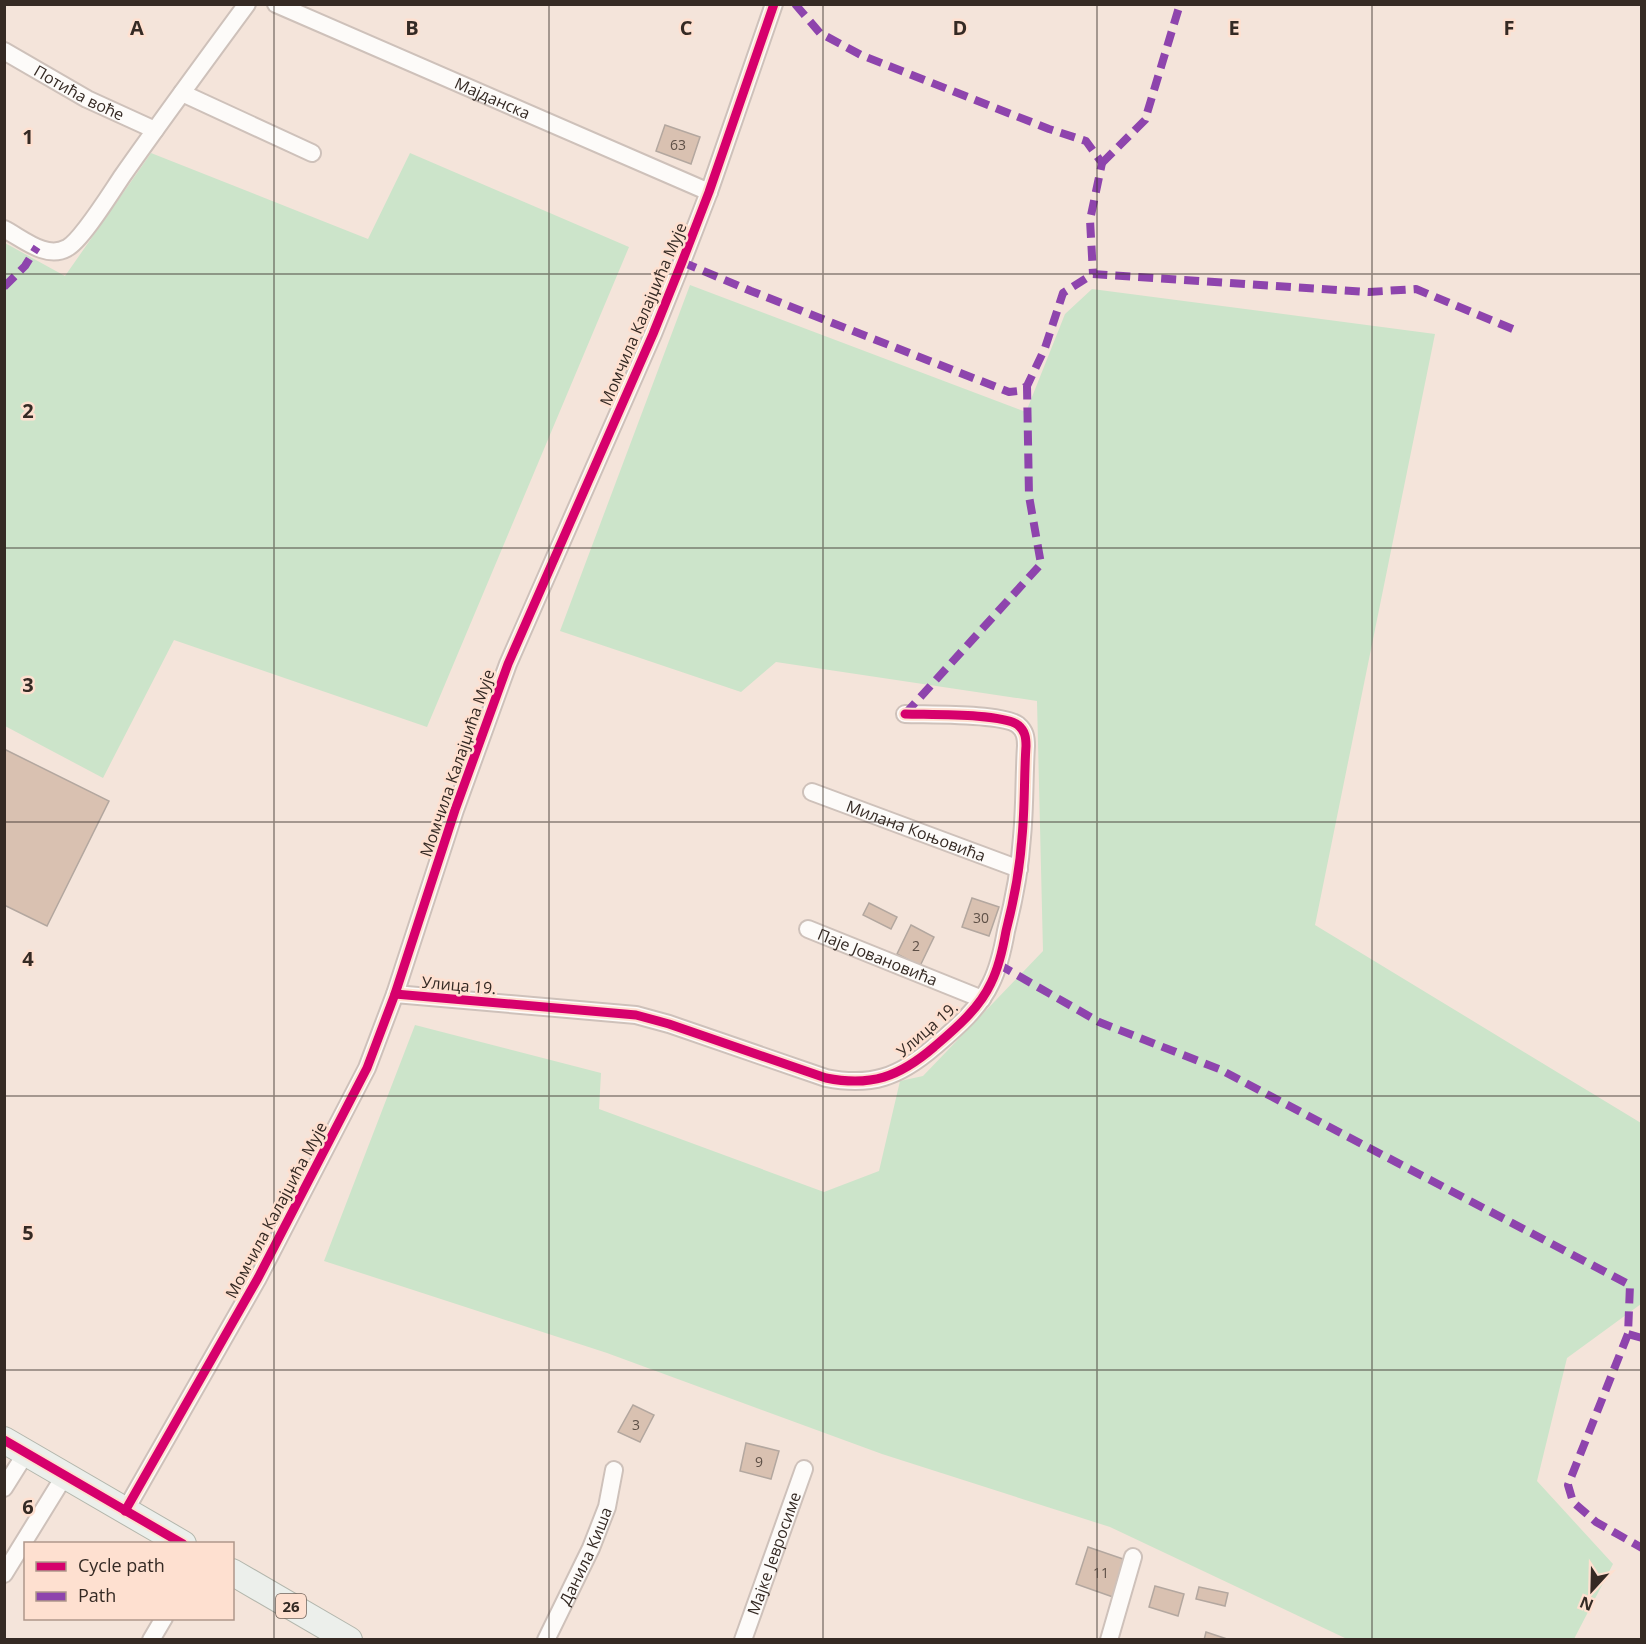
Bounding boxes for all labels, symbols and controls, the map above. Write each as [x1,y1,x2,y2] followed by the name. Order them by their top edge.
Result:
[130,14,144,41] text: A
[405,14,419,41] text: B
[680,14,693,41] text: C
[953,14,967,41] text: D
[1228,14,1240,41] text: E
[1504,14,1514,41] text: F
[30,60,128,126] street label: Потића воће
[451,72,534,124] street label: Мајданска
[22,123,34,150] text: 1
[670,135,686,154] house number: 63
[594,219,692,409] street label: Момчила Калајџића Мује
[22,397,34,424] text: 2
[415,666,499,860] street label: Момчила Калајџића Мује
[22,671,34,698] text: 3
[843,795,989,867] street label: Милана Коњовића
[973,908,989,927] house number: 30
[814,923,941,991] street label: Паје Јовановића
[912,936,920,955] house number: 2
[22,945,34,972] text: 4
[421,971,497,999] street label: Улица 19.
[892,996,962,1062] street label: Улица 19.
[220,1118,332,1302] street label: Момчила Калајџића Мује
[22,1219,34,1246] text: 5
[632,1415,640,1434] house number: 3
[755,1452,763,1471] house number: 9
[742,1489,806,1618] street label: Мајке Јевросиме
[22,1493,34,1520] text: 6
[554,1504,617,1609] street label: Данила Киша
[24,1542,234,1620] legend
[78,1553,165,1577] text: Cycle path
[1562,1560,1622,1620] north arrow
[1093,1563,1109,1582] house number: 11
[78,1583,116,1607] text: Path
[1576,1591,1597,1617] text: N
[276,1594,306,1618] road number: 26

